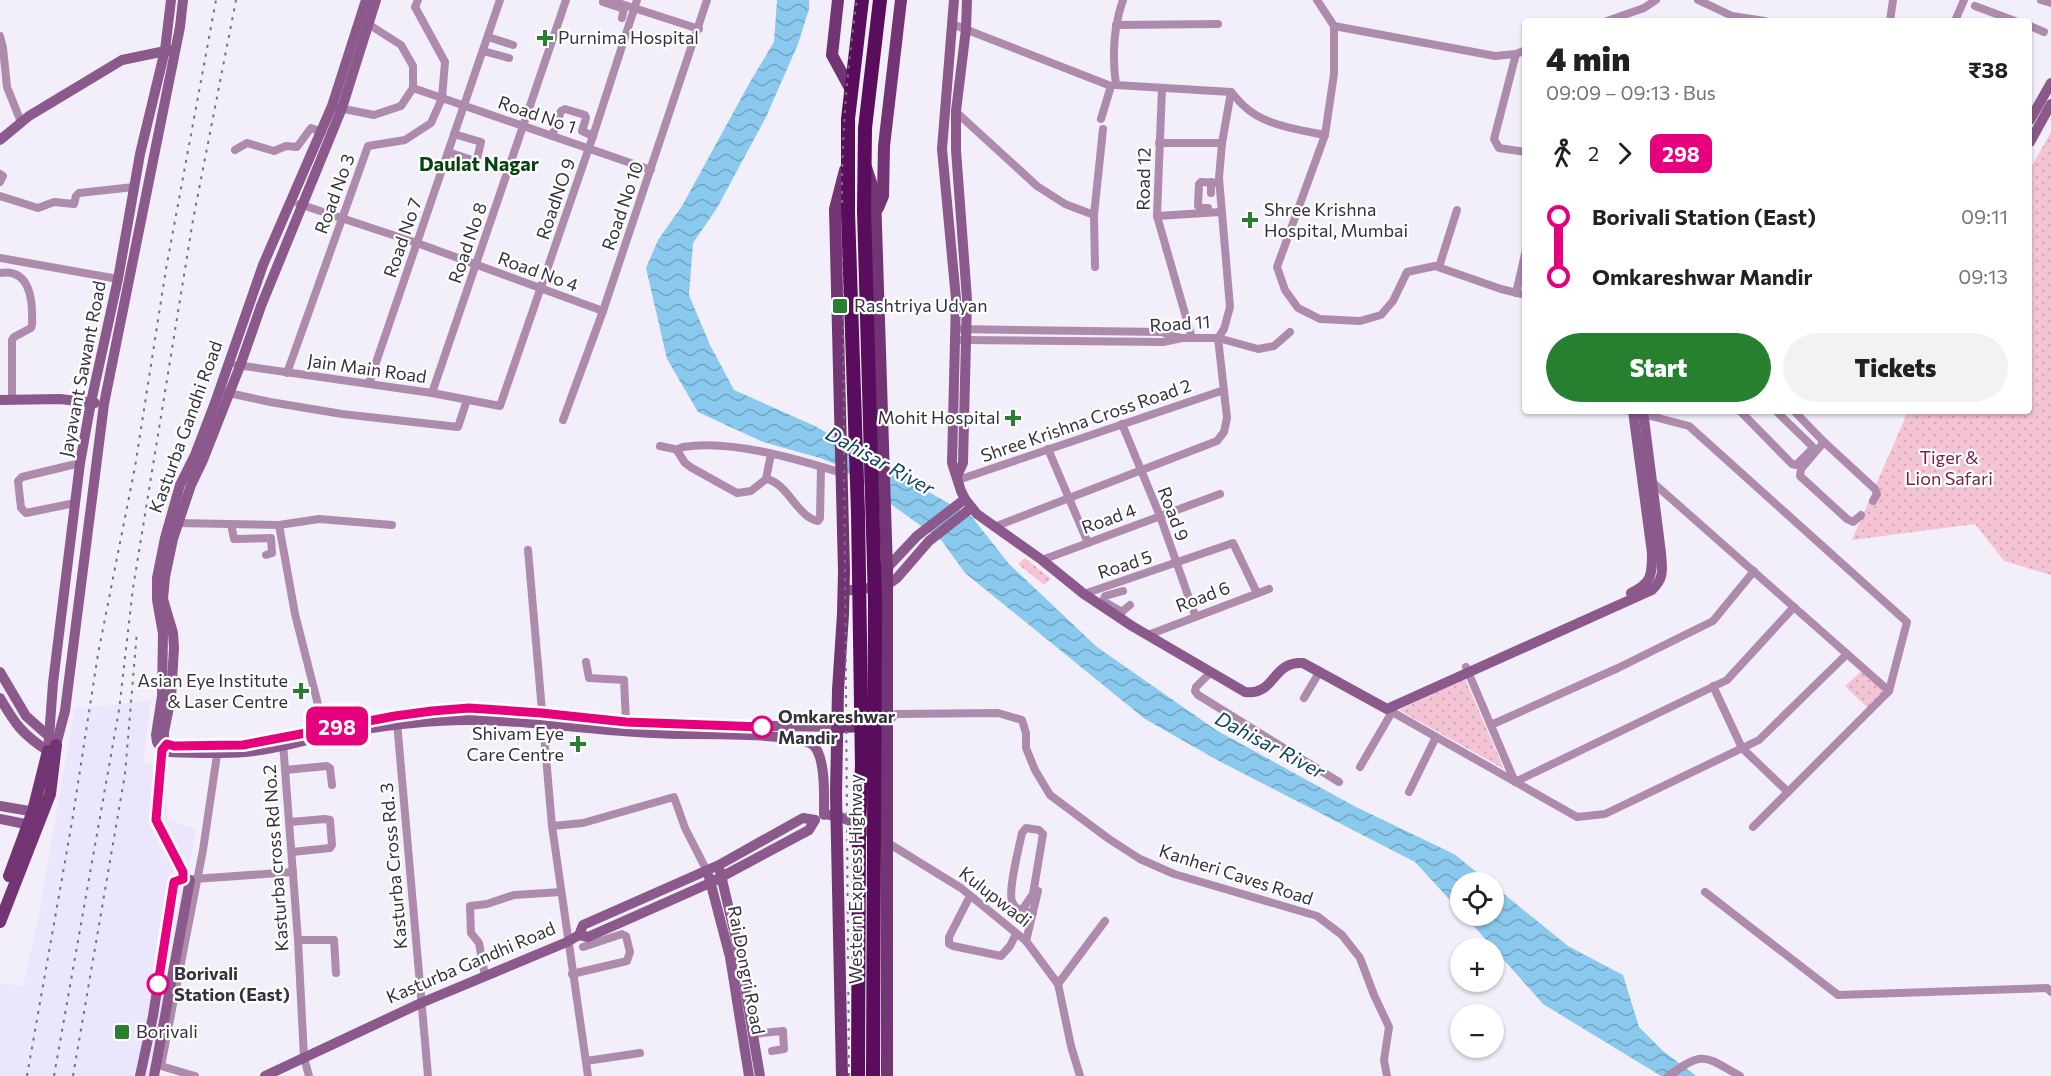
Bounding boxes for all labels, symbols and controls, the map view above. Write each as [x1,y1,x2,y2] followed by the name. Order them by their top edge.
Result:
[558,26,699,48] place label: Purnima Hospital
[536,29,554,47] marker: Purnima Hospital
[1546,37,1630,78] text: 4 min
[1968,56,2008,83] text: ₹38
[1546,80,1716,104] text: 09:09 – 09:13 · Bus
[495,90,579,138] street label: Road No 1
[1546,137,1579,170] icon: walk
[1608,137,1641,170] icon: forward
[1588,141,1599,165] text: 2
[1662,141,1700,166] text: 298
[1131,147,1155,211] street label: Road 12
[309,151,359,237] street label: Road No 3
[419,151,539,175] district label: Daulat Nagar
[531,155,579,242] street label: RoadNO 9
[597,158,648,253] street label: Road No 10
[378,195,426,280] street label: Road No 7
[1264,198,1408,241] place label: Shree Krishna Hospital, Mumbai
[443,199,491,286] street label: Road No 8
[1592,203,1816,230] text: Borivali Station (East)
[1961,204,2008,228] text: 09:11
[1241,211,1259,229] marker: Shree Krishna Hospital, Mumbai
[495,246,582,296] street label: Road No 4
[1592,263,1813,290] text: Omkareshwar Mandir
[1958,264,2008,288] text: 09:13
[54,279,110,459] street label: Jayavant Sawant Road
[854,294,988,316] place label: Rashtriya Udyan
[831,297,849,315] marker: Rashtriya Udyan
[1149,310,1211,336] street label: Road 11
[1546,333,1771,402] button: Start
[1783,333,2008,402] button: Tickets
[144,338,226,516] street label: Kasturba Gandhi Road
[306,349,428,387] street label: Jain Main Road
[978,374,1194,466] street label: Shree Krishna Cross Road 2
[877,406,1000,428] place label: Mohit Hospital
[1004,409,1022,427] marker: Mohit Hospital
[822,420,940,500] water label: Dahisar River
[1905,446,1993,489] park label: Tiger & Lion Safari
[1154,483,1194,544] street label: Road 9
[1078,498,1139,538] street label: Road 4
[1095,545,1155,583] street label: Road 5
[1172,576,1233,616] street label: Road 6
[138,669,288,712] place label: Asian Eye Institute & Laser Centre
[292,682,310,700] marker: Asian Eye Institute & Laser Centre
[778,705,896,748] place label: Omkareshwar Mandir
[1212,705,1330,783] water label: Dahisar River
[302,706,372,746] line badge: 298
[318,714,356,739] text: 298
[751,716,773,738] marker: Omkareshwar Mandir
[467,722,564,765] place label: Shivam Eye Care Centre
[569,735,587,753] marker: Shivam Eye Care Centre
[257,764,293,952] street label: Kasturba cross Rd No.2
[844,774,866,984] street label: Western Express Highway
[375,782,411,950] street label: Kasturba Cross Rd. 3
[1157,839,1316,909] street label: Kanheri Caves Road
[955,861,1036,931] street label: Kulupwadi
[1450,872,1504,1058] map controls
[1450,872,1504,926] button: locate
[724,903,770,1036] street label: Rai Dongri Road
[383,916,558,1008] street label: Kasturba Gandhi Road
[1450,938,1504,992] button: +
[174,962,290,1005] place label: Borivali Station (East)
[147,973,169,995] marker: Borivali Station (East)
[1450,1004,1504,1058] button: −
[136,1020,198,1042] place label: Borivali
[113,1023,131,1041] marker: Borivali

